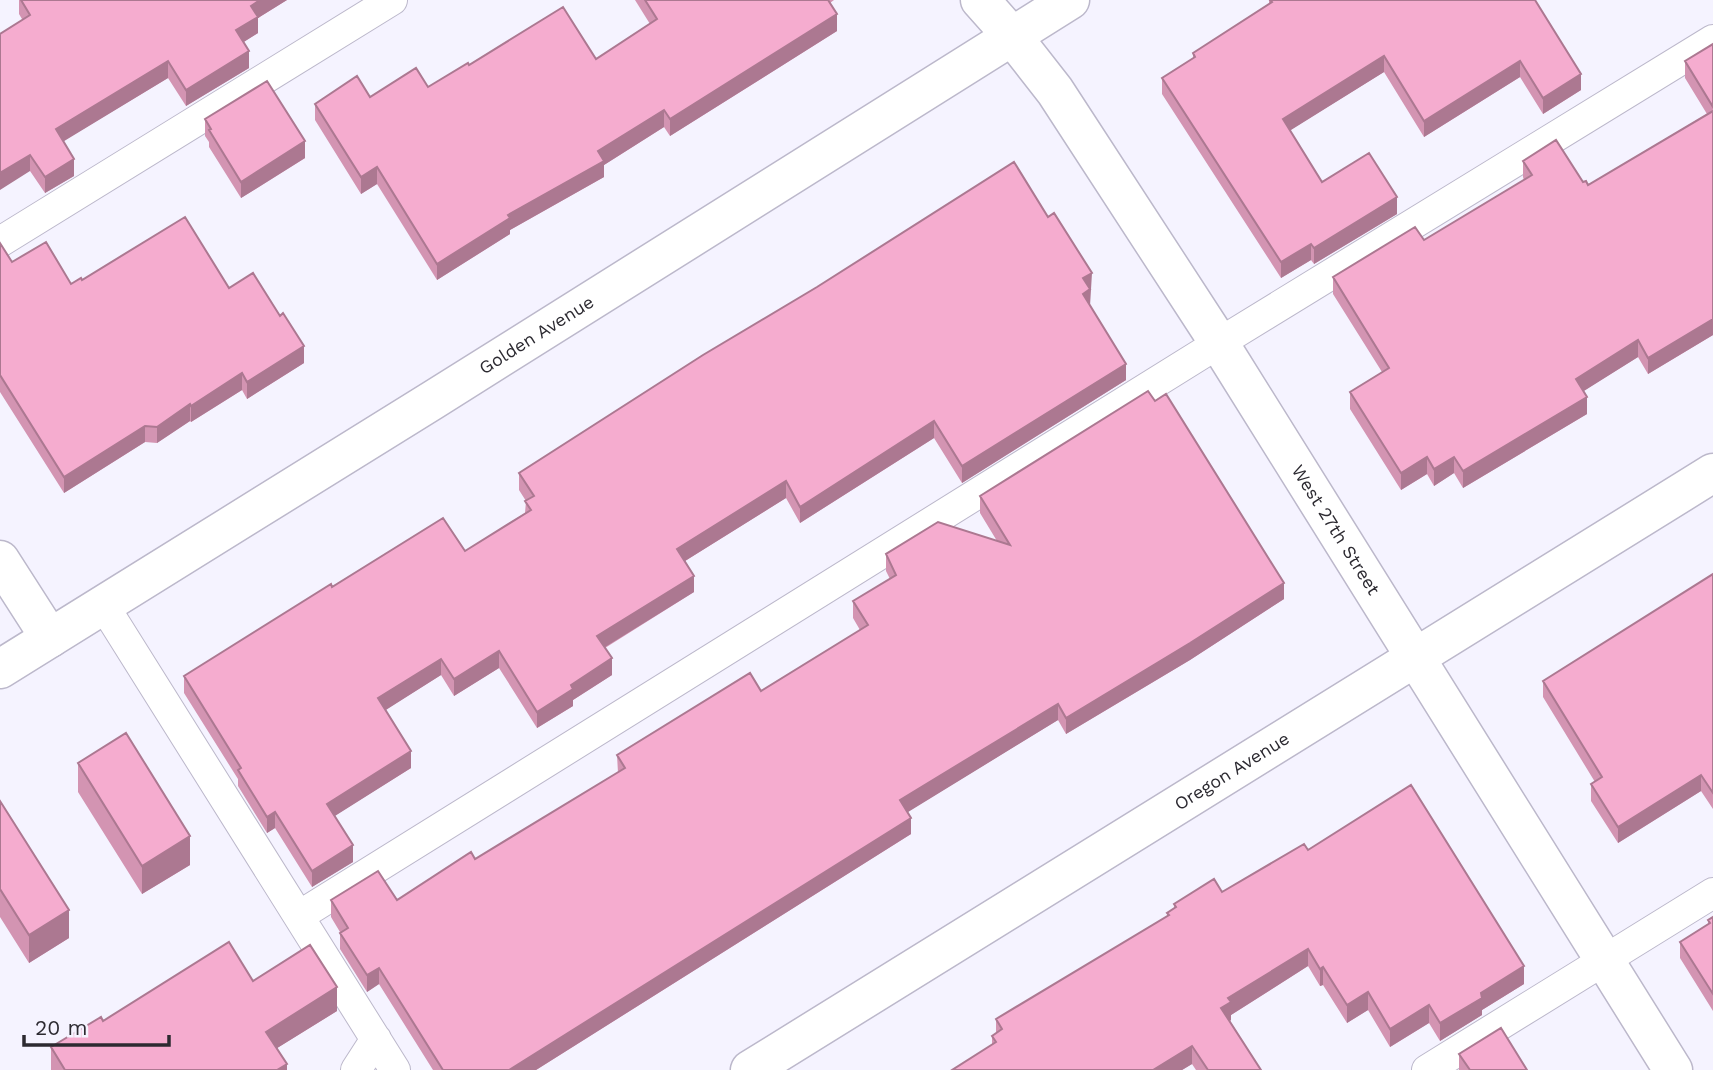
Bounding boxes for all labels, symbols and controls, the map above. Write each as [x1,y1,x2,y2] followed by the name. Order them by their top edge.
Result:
[475,291,597,378] street label: Golden Avenue
[1288,461,1385,599] street label: West 27th Street
[1170,727,1293,814] street label: Oregon Avenue
[24,1004,170,1048] scale bar
[35,1015,87,1040] text: 20 m

